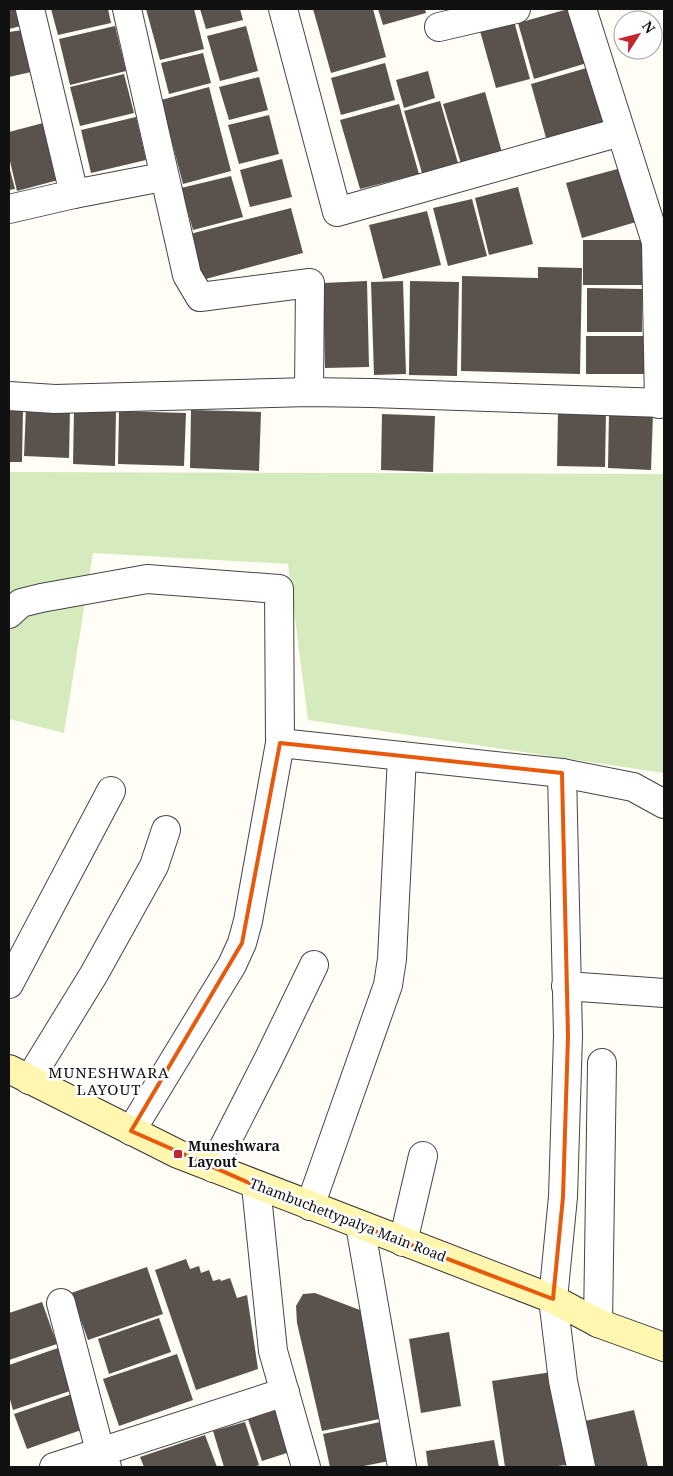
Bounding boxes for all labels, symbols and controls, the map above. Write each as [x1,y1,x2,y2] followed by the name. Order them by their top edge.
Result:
[613,10,663,60] north arrow
[638,17,660,37] text: N
[48,1062,170,1099] district label: MUNESHWARA LAYOUT
[188,1136,280,1171] place label: Muneshwara Layout
[172,1148,184,1160] marker: Muneshwara Layout
[247,1173,450,1266] street label: Thambuchettypalya Main Road

